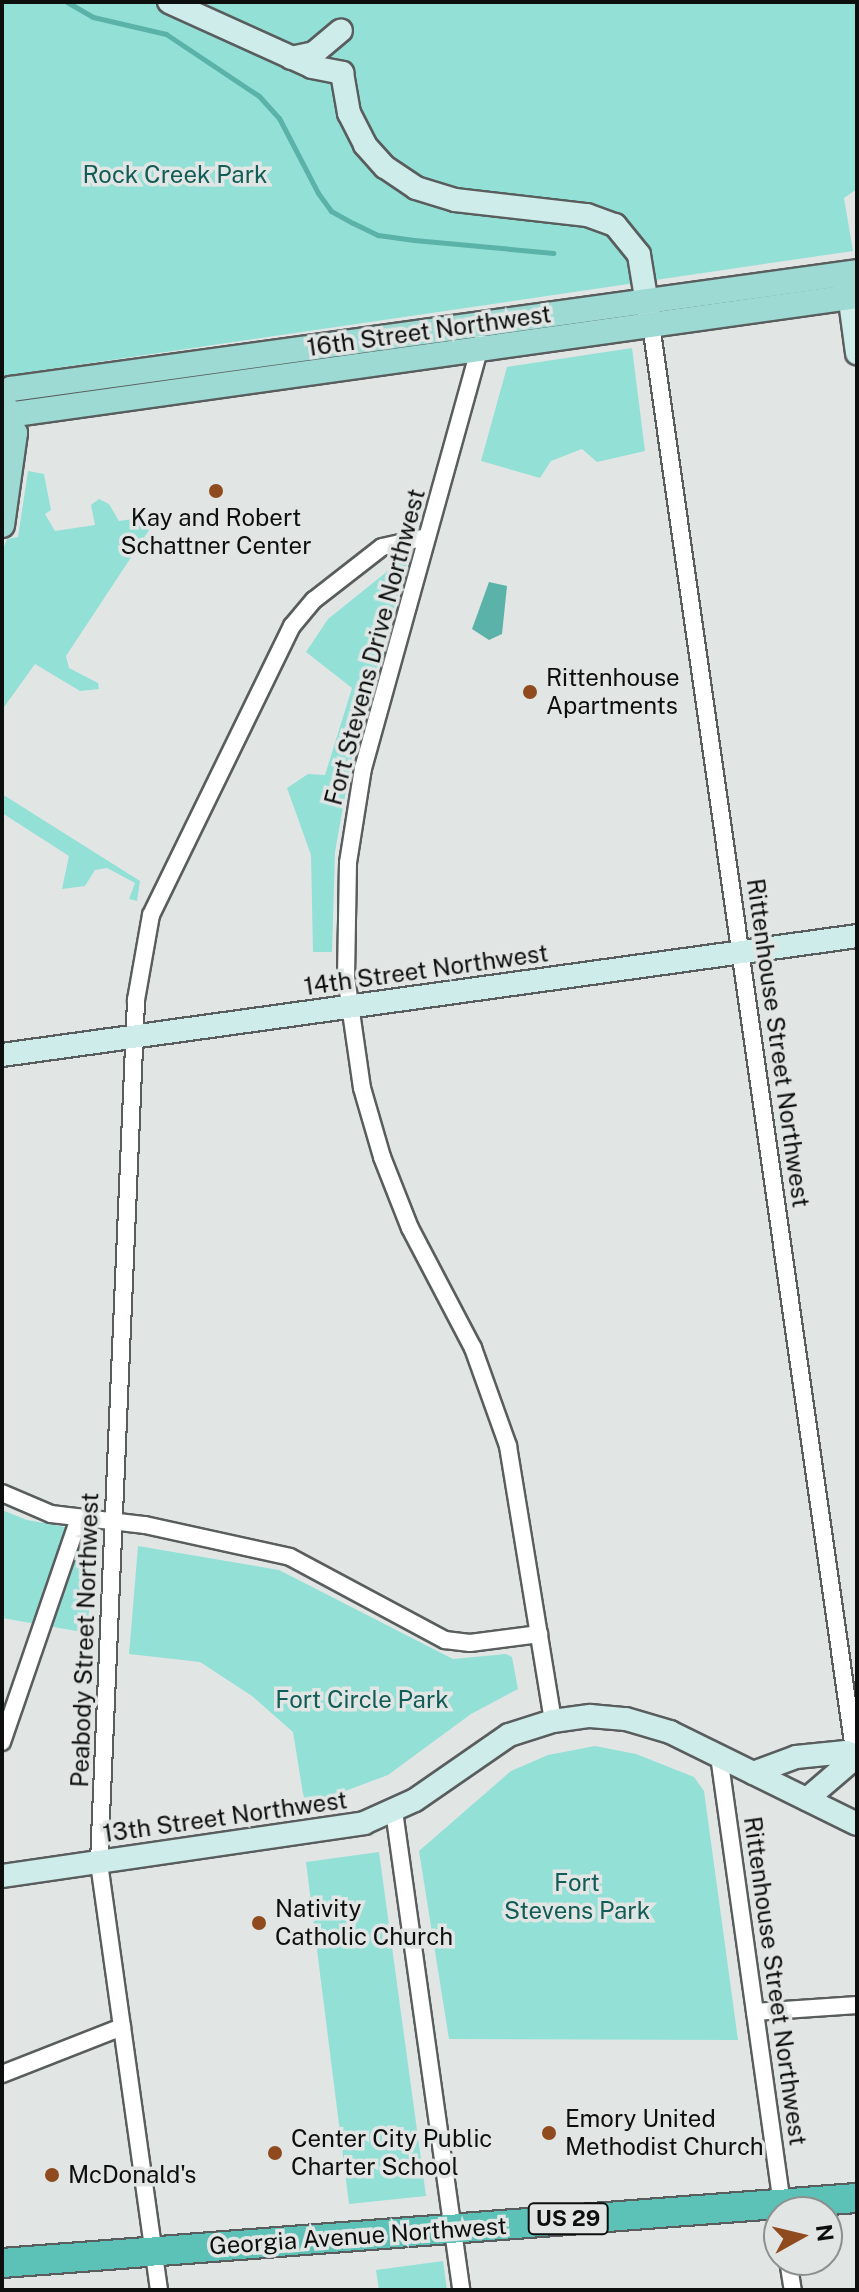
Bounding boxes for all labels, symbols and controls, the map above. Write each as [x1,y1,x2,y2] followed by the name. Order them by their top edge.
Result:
[83,161,267,189] park label: Rock Creek Park
[305,300,553,362] street label: 16th Street Northwest
[207,482,225,500] marker: Kay and Robert Schattner Center
[319,486,431,808] street label: Fort Stevens Drive Northwest
[120,504,312,560] place label: Kay and Robert Schattner Center
[546,664,680,720] place label: Rittenhouse Apartments
[521,683,539,701] marker: Rittenhouse Apartments
[741,877,815,1209] street label: Rittenhouse Street Northwest
[302,939,550,1001] street label: 14th Street Northwest
[65,1492,105,1788] street label: Peabody Street Northwest
[275,1686,449,1714] park label: Fort Circle Park
[101,1786,349,1848] street label: 13th Street Northwest
[738,1815,812,2147] street label: Rittenhouse Street Northwest
[504,1869,650,1925] park label: Fort Stevens Park
[275,1895,453,1951] place label: Nativity Catholic Church
[250,1914,268,1932] marker: Nativity Catholic Church
[565,2105,764,2161] place label: Emory United Methodist Church
[540,2124,558,2142] marker: Emory United Methodist Church
[291,2125,492,2181] place label: Center City Public Charter School
[266,2144,284,2162] marker: Center City Public Charter School
[68,2161,196,2189] place label: McDonald's
[43,2166,61,2184] marker: McDonald's
[763,2196,843,2276] north arrow
[526,2201,610,2237] road number: US 29
[208,2211,508,2261] street label: Georgia Avenue Northwest
[811,2223,839,2243] text: N

